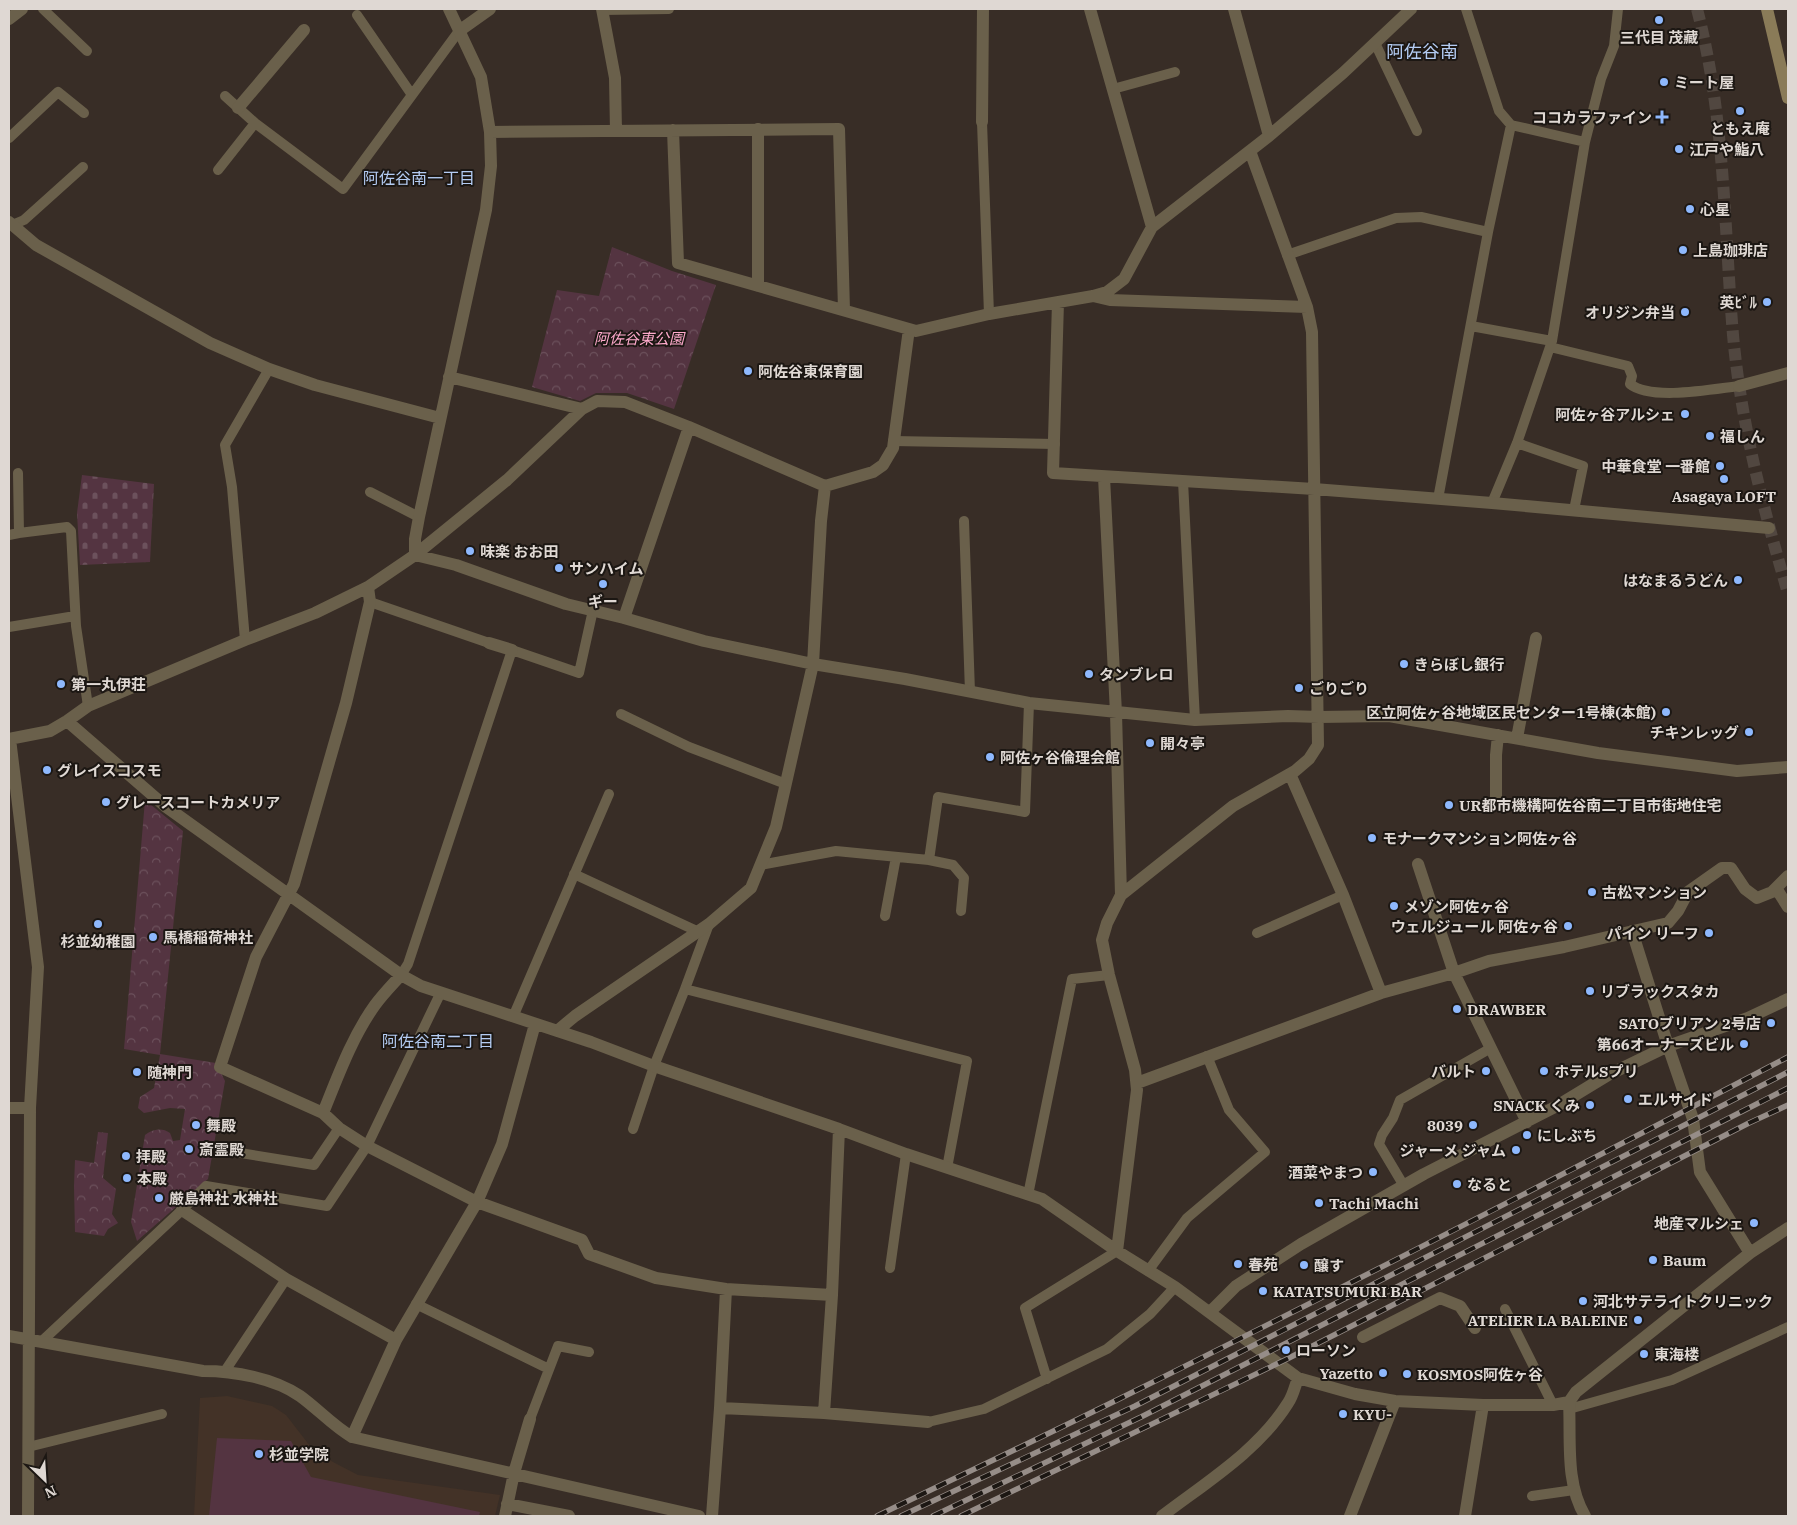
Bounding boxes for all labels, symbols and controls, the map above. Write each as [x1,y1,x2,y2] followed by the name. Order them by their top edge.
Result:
[1653,14,1665,26] marker: 三代目 茂藏
[1620,28,1698,47] place label: 三代目 茂藏
[1386,40,1458,63] district label: 阿佐谷南
[1674,73,1734,92] place label: ミート屋
[1658,76,1670,88] marker: ミート屋
[1734,105,1746,117] marker: ともえ庵
[1532,108,1652,127] place label: ココカラファイン
[1656,111,1668,123] marker: ココカラファイン
[1710,119,1770,138] place label: ともえ庵
[1689,140,1764,159] place label: 江戸や鮨八
[1673,143,1685,155] marker: 江戸や鮨八
[363,168,475,188] district label: 阿佐谷南一丁目
[1700,200,1730,219] place label: 心星
[1684,203,1696,215] marker: 心星
[1693,241,1768,260] place label: 上島珈琲店
[1677,244,1689,256] marker: 上島珈琲店
[1719,293,1757,312] place label: 英ﾋﾞﾙ
[1761,296,1773,308] marker: 英ﾋﾞﾙ
[1585,303,1675,322] place label: オリジン弁当
[1679,306,1691,318] marker: オリジン弁当
[594,329,686,348] park label: 阿佐谷東公園
[758,362,863,381] place label: 阿佐谷東保育園
[742,365,754,377] marker: 阿佐谷東保育園
[1555,405,1675,424] place label: 阿佐ヶ谷アルシェ
[1679,408,1691,420] marker: 阿佐ヶ谷アルシェ
[1719,427,1765,446] place label: 福しん
[1704,430,1716,442] marker: 福しん
[1602,457,1710,476] place label: 中華食堂 一番館
[1714,460,1726,472] marker: 中華食堂 一番館
[1718,473,1730,485] marker: Asagaya LOFT
[1672,487,1777,506] place label: Asagaya LOFT
[480,542,558,561] place label: 味楽 おお田
[464,545,476,557] marker: 味楽 おお田
[569,559,643,578] place label: サンハイム
[553,562,565,574] marker: サンハイム
[1623,571,1728,590] place label: はなまるうどん
[1732,574,1744,586] marker: はなまるうどん
[597,578,609,590] marker: ギー
[588,592,618,611] place label: ギー
[1414,655,1504,674] place label: きらぼし銀行
[1398,658,1410,670] marker: きらぼし銀行
[1099,665,1174,684] place label: タンブレロ
[1083,668,1095,680] marker: タンブレロ
[71,675,146,694] place label: 第一丸伊荘
[55,678,67,690] marker: 第一丸伊荘
[1309,679,1369,698] place label: ごりごり
[1293,682,1305,694] marker: ごりごり
[1366,703,1656,722] place label: 区立阿佐ヶ谷地域区民センター1号棟(本館)
[1660,706,1672,718] marker: 区立阿佐ヶ谷地域区民センター1号棟(本館)
[1649,723,1739,742] place label: チキンレッグ
[1743,726,1755,738] marker: チキンレッグ
[1160,734,1205,753] place label: 開々亭
[1144,737,1156,749] marker: 開々亭
[1000,748,1120,767] place label: 阿佐ヶ谷倫理会館
[984,751,996,763] marker: 阿佐ヶ谷倫理会館
[57,761,162,780] place label: グレイスコスモ
[41,764,53,776] marker: グレイスコスモ
[116,793,280,812] place label: グレースコートカメリア
[100,796,112,808] marker: グレースコートカメリア
[1459,796,1722,815] place label: UR都市機構阿佐谷南二丁目市街地住宅
[1443,799,1455,811] marker: UR都市機構阿佐谷南二丁目市街地住宅
[1382,829,1577,848] place label: モナークマンション阿佐ヶ谷
[1366,832,1378,844] marker: モナークマンション阿佐ヶ谷
[1602,883,1707,902] place label: 古松マンション
[1586,886,1598,898] marker: 古松マンション
[1404,897,1509,916] place label: メゾン阿佐ヶ谷
[1388,900,1400,912] marker: メゾン阿佐ヶ谷
[1391,917,1558,936] place label: ウェルジュール 阿佐ヶ谷
[92,918,104,930] marker: 杉並幼稚園
[1562,920,1574,932] marker: ウェルジュール 阿佐ヶ谷
[1606,924,1699,943] place label: パイン リーフ
[1703,927,1715,939] marker: パイン リーフ
[163,928,253,947] place label: 馬橋稲荷神社
[147,931,159,943] marker: 馬橋稲荷神社
[60,932,136,951] place label: 杉並幼稚園
[1600,982,1720,1001] place label: リブラックスタカ
[1584,985,1596,997] marker: リブラックスタカ
[1467,1000,1546,1019] place label: DRAWBER
[1451,1003,1463,1015] marker: DRAWBER
[1619,1014,1761,1033] place label: SATOブリアン 2号店
[1765,1017,1777,1029] marker: SATOブリアン 2号店
[382,1031,494,1051] district label: 阿佐谷南二丁目
[1597,1035,1734,1054] place label: 第66オーナーズビル
[1738,1038,1750,1050] marker: 第66オーナーズビル
[1431,1062,1476,1081] place label: バルト
[1554,1062,1638,1081] place label: ホテルSプリ
[147,1063,192,1082] place label: 随神門
[1480,1065,1492,1077] marker: バルト
[1538,1065,1550,1077] marker: ホテルSプリ
[131,1066,143,1078] marker: 随神門
[1638,1090,1713,1109] place label: エルサイド
[1622,1093,1634,1105] marker: エルサイド
[1493,1096,1580,1115] place label: SNACK くみ
[1584,1099,1596,1111] marker: SNACK くみ
[206,1116,236,1135] place label: 舞殿
[1427,1116,1463,1135] place label: 8039
[190,1119,202,1131] marker: 舞殿
[1467,1119,1479,1131] marker: 8039
[1537,1126,1597,1145] place label: にしぶち
[1521,1129,1533,1141] marker: にしぶち
[199,1140,244,1159] place label: 斎霊殿
[1400,1141,1506,1160] place label: ジャーメ ジャム
[183,1143,195,1155] marker: 斎霊殿
[1510,1144,1522,1156] marker: ジャーメ ジャム
[136,1147,166,1166] place label: 拝殿
[120,1150,132,1162] marker: 拝殿
[1288,1163,1363,1182] place label: 酒菜やまつ
[1367,1166,1379,1178] marker: 酒菜やまつ
[137,1169,167,1188] place label: 本殿
[121,1172,133,1184] marker: 本殿
[1467,1175,1512,1194] place label: なると
[1451,1178,1463,1190] marker: なると
[169,1189,277,1208] place label: 厳島神社 水神社
[153,1192,165,1204] marker: 厳島神社 水神社
[1329,1194,1419,1213] place label: Tachi Machi
[1313,1197,1325,1209] marker: Tachi Machi
[1654,1214,1744,1233] place label: 地産マルシェ
[1748,1217,1760,1229] marker: 地産マルシェ
[1663,1251,1707,1270] place label: Baum
[1647,1254,1659,1266] marker: Baum
[1248,1255,1278,1274] place label: 春苑
[1314,1256,1344,1275] place label: 醸す
[1232,1258,1244,1270] marker: 春苑
[1298,1259,1310,1271] marker: 醸す
[1273,1282,1422,1301] place label: KATATSUMURI BAR
[1257,1285,1269,1297] marker: KATATSUMURI BAR
[1593,1292,1773,1311] place label: 河北サテライトクリニック
[1577,1295,1589,1307] marker: 河北サテライトクリニック
[1468,1311,1628,1330] place label: ATELIER LA BALEINE
[1632,1314,1644,1326] marker: ATELIER LA BALEINE
[1296,1341,1356,1360] place label: ローソン
[1280,1344,1292,1356] marker: ローソン
[1654,1345,1699,1364] place label: 東海楼
[1638,1348,1650,1360] marker: 東海楼
[1319,1364,1373,1383] place label: Yazetto
[1417,1365,1543,1384] place label: KOSMOS阿佐ヶ谷
[1377,1367,1389,1379] marker: Yazetto
[1401,1368,1413,1380] marker: KOSMOS阿佐ヶ谷
[1353,1405,1392,1424] place label: KYU-
[1337,1408,1349,1420] marker: KYU-
[269,1445,329,1464] place label: 杉並学院
[253,1448,265,1460] marker: 杉並学院
[20,1455,70,1505] north arrow
[42,1481,59,1502] text: N

